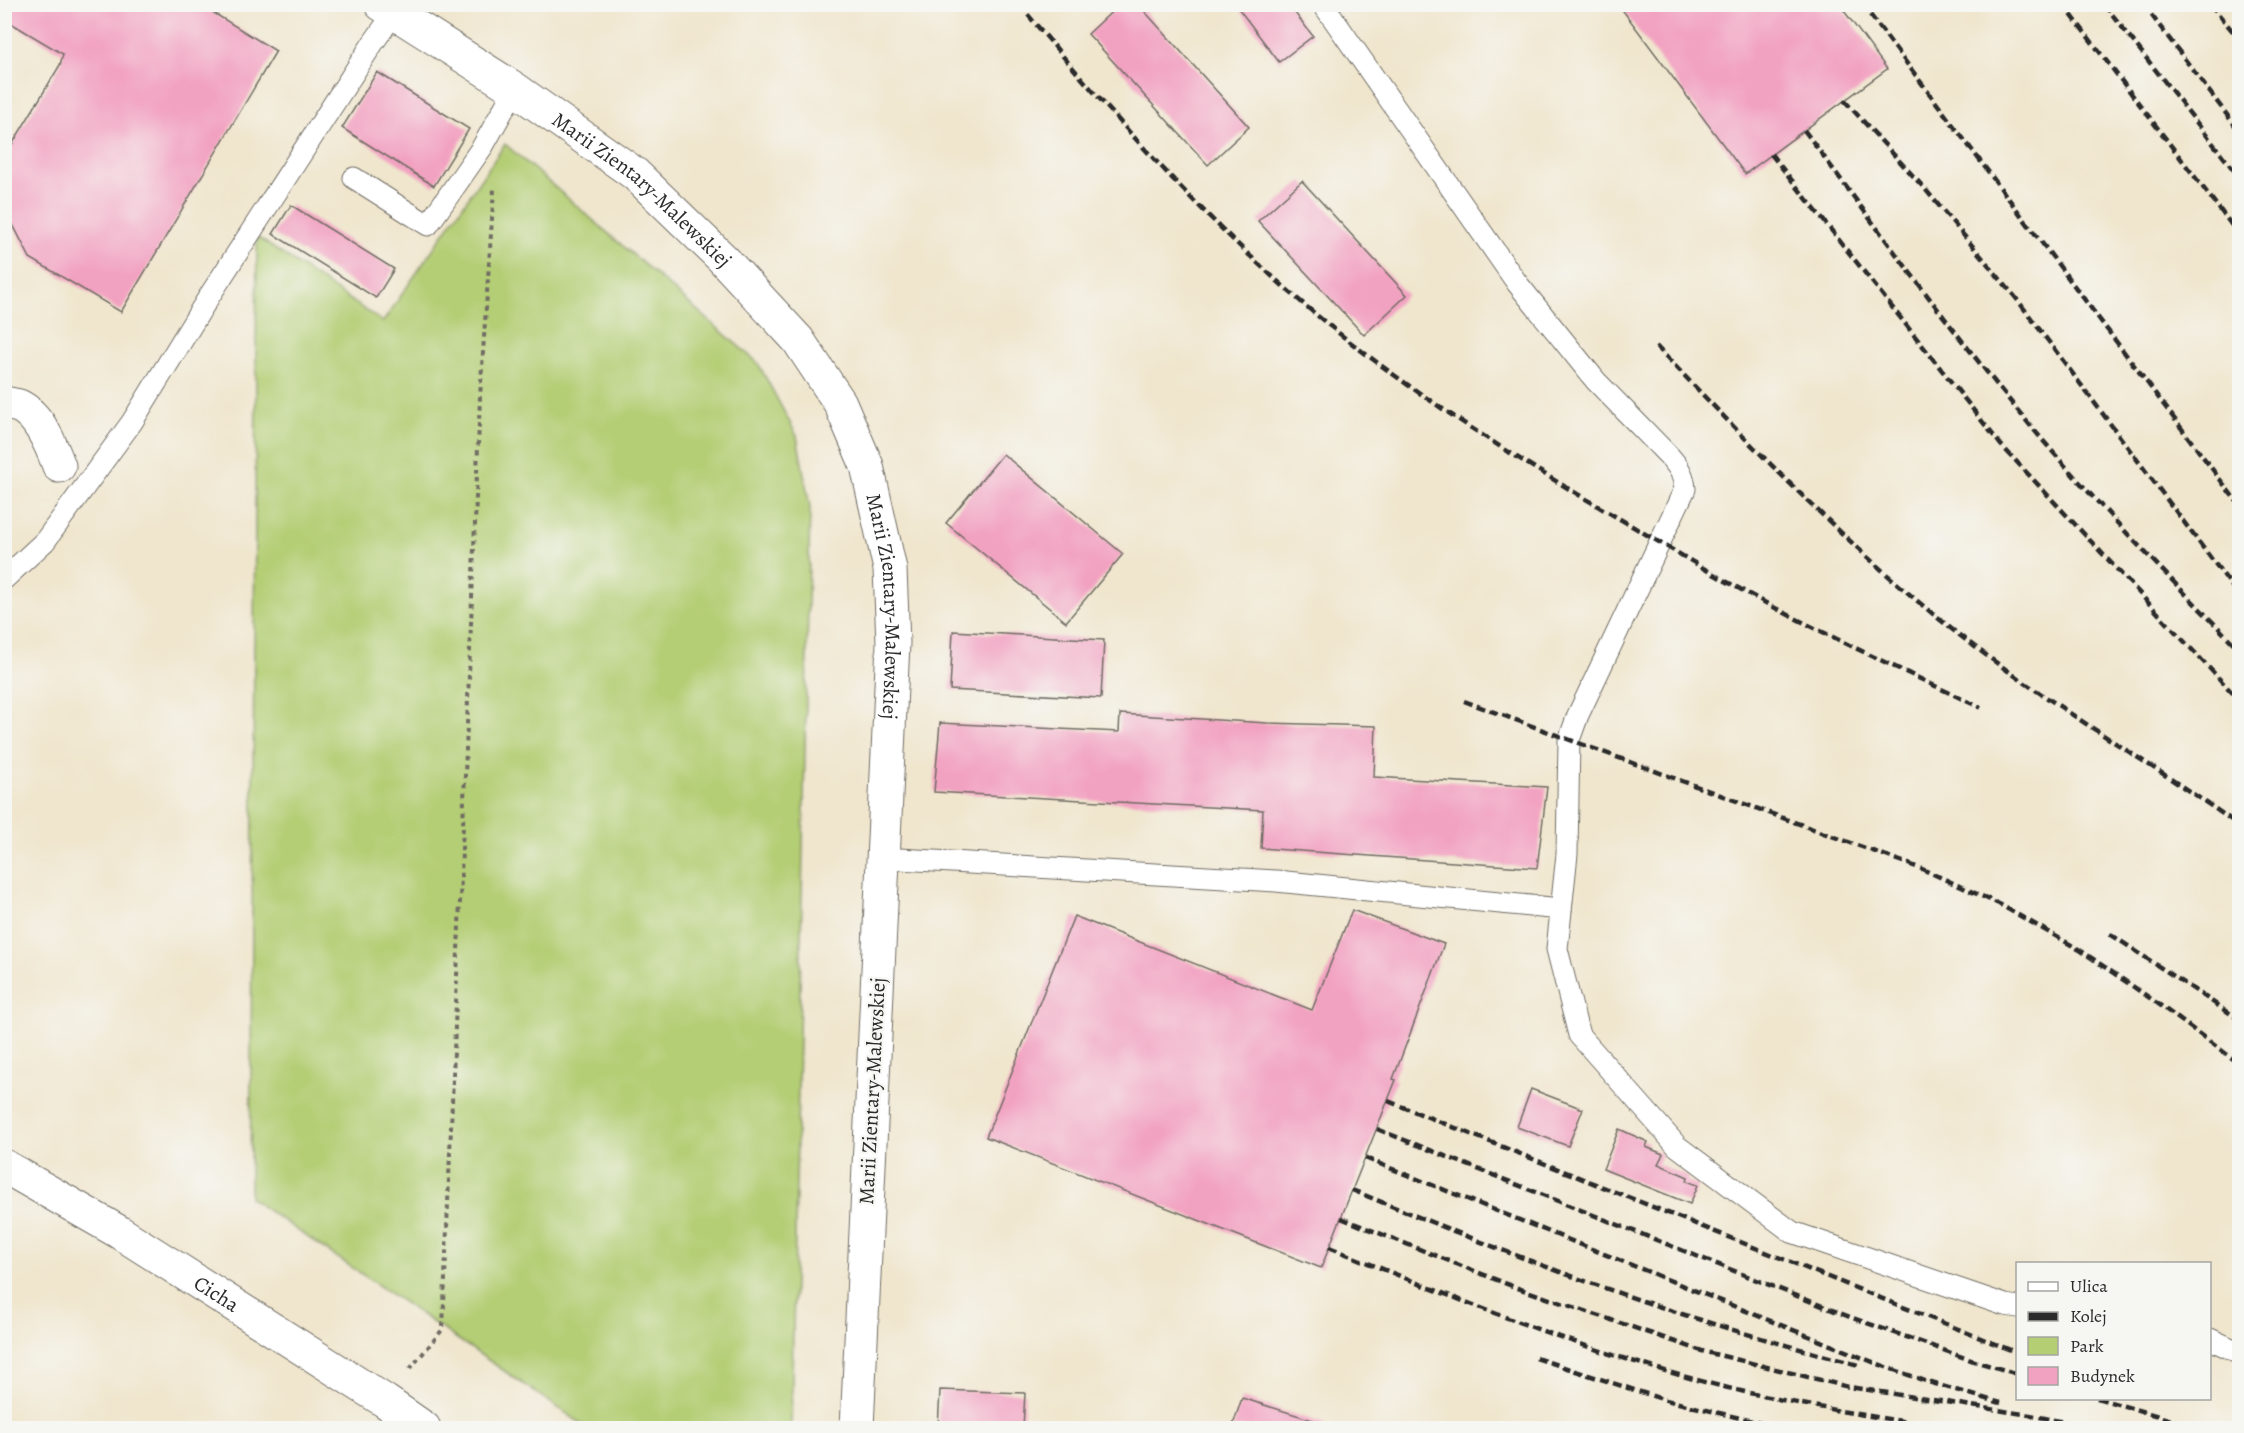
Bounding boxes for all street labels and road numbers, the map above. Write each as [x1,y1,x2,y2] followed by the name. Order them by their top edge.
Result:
[546,106,738,273] street label: Marii Zientary-Malewskiej
[860,491,907,720] street label: Marii Zientary-Malewskiej
[852,977,892,1205] street label: Marii Zientary-Malewskiej
[188,1269,245,1319] street label: Cicha

